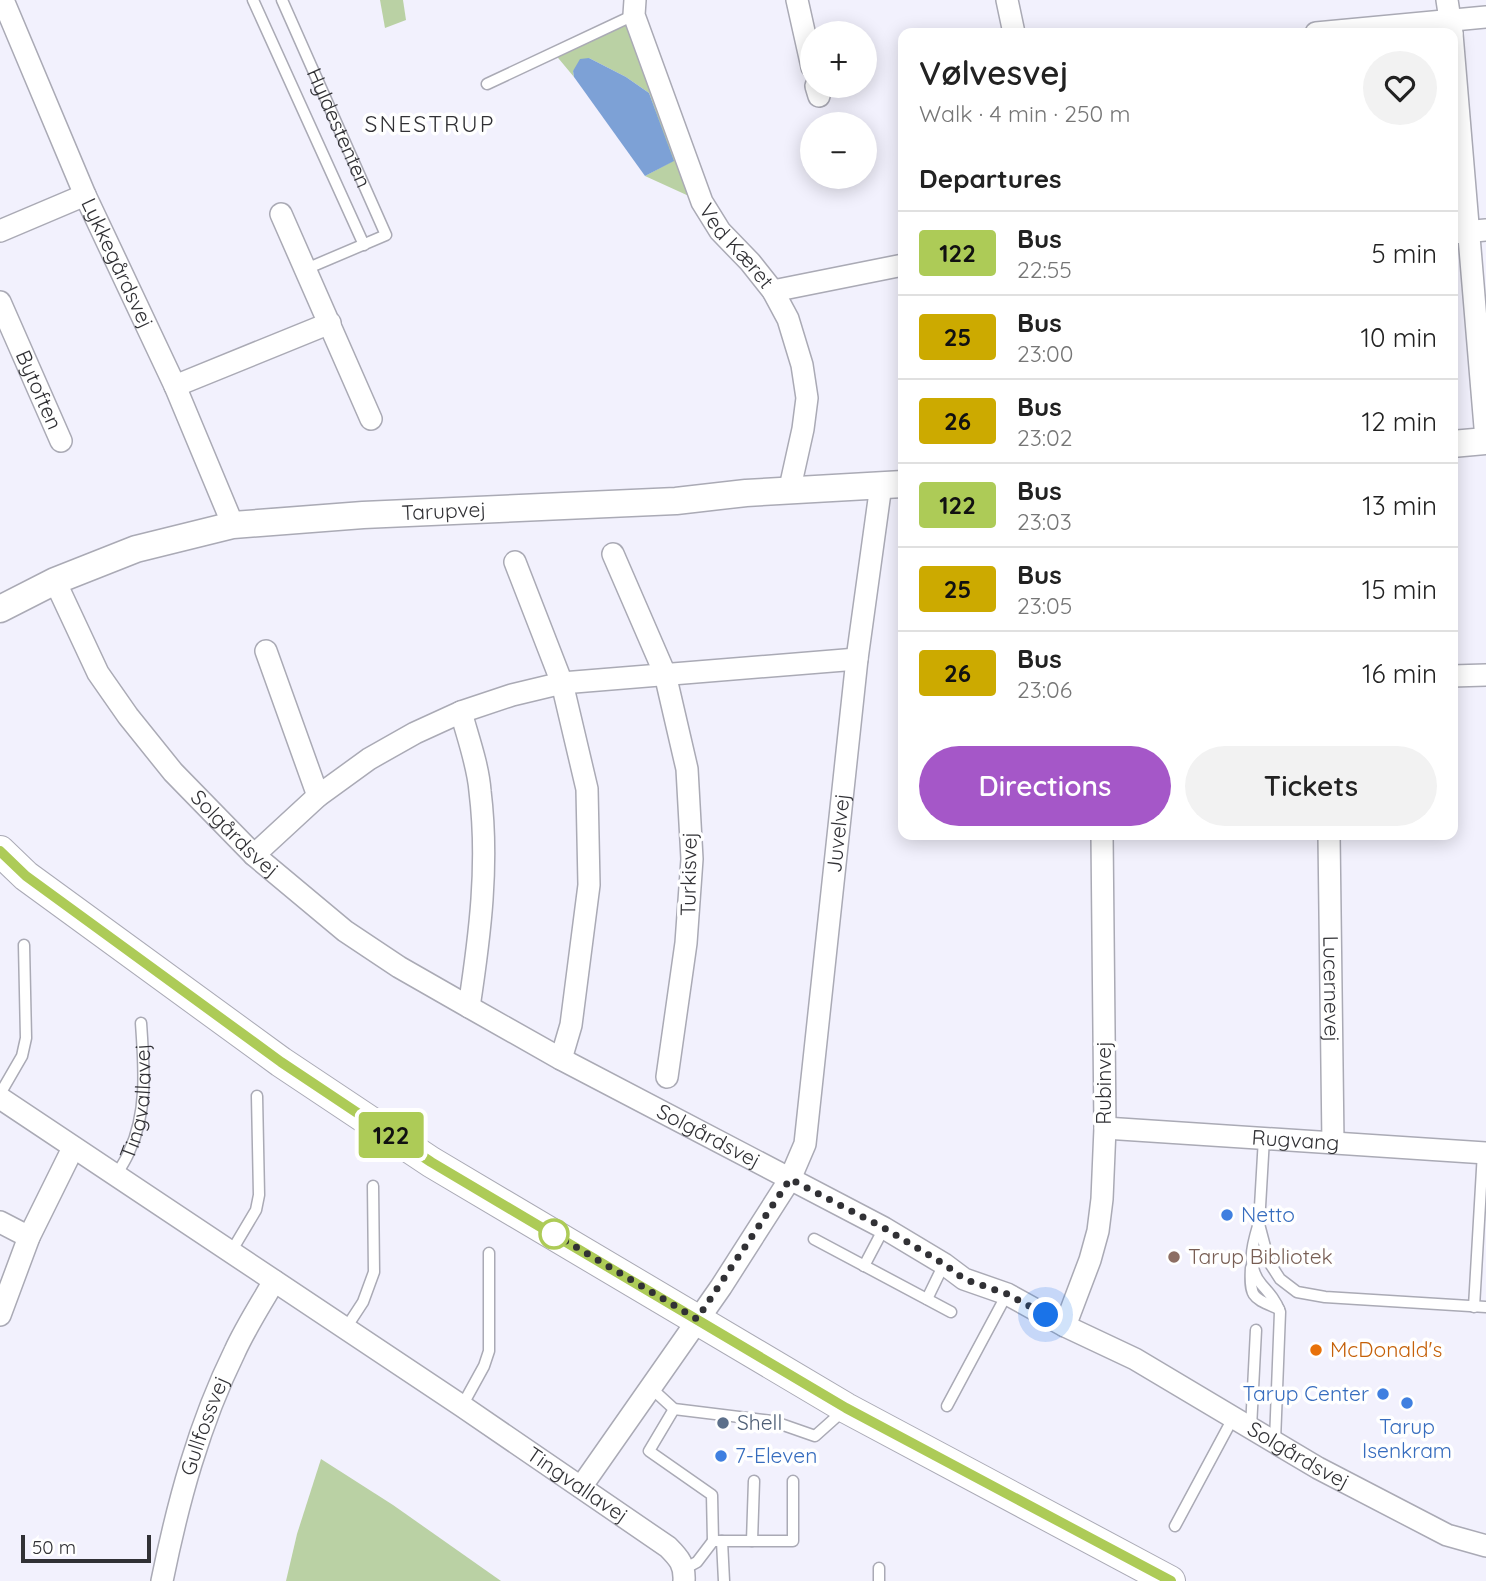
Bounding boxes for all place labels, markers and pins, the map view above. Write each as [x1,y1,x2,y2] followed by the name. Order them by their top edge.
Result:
[1241,1201,1295,1227] place label: Netto
[1219,1207,1235,1223] marker: Netto
[539,1219,569,1249] unlabelled marker
[1188,1243,1333,1269] place label: Tarup Bibliotek
[1166,1249,1182,1265] marker: Tarup Bibliotek
[1330,1336,1442,1362] place label: McDonald's
[1308,1342,1324,1358] marker: McDonald's
[1243,1380,1369,1406] place label: Tarup Center
[1375,1386,1391,1402] marker: Tarup Center
[1399,1395,1415,1411] marker: Tarup Isenkram
[737,1409,782,1435] place label: Shell
[1362,1413,1452,1463] place label: Tarup Isenkram
[715,1415,731,1431] marker: Shell
[735,1442,817,1468] place label: 7-Eleven
[713,1448,729,1464] marker: 7-Eleven

